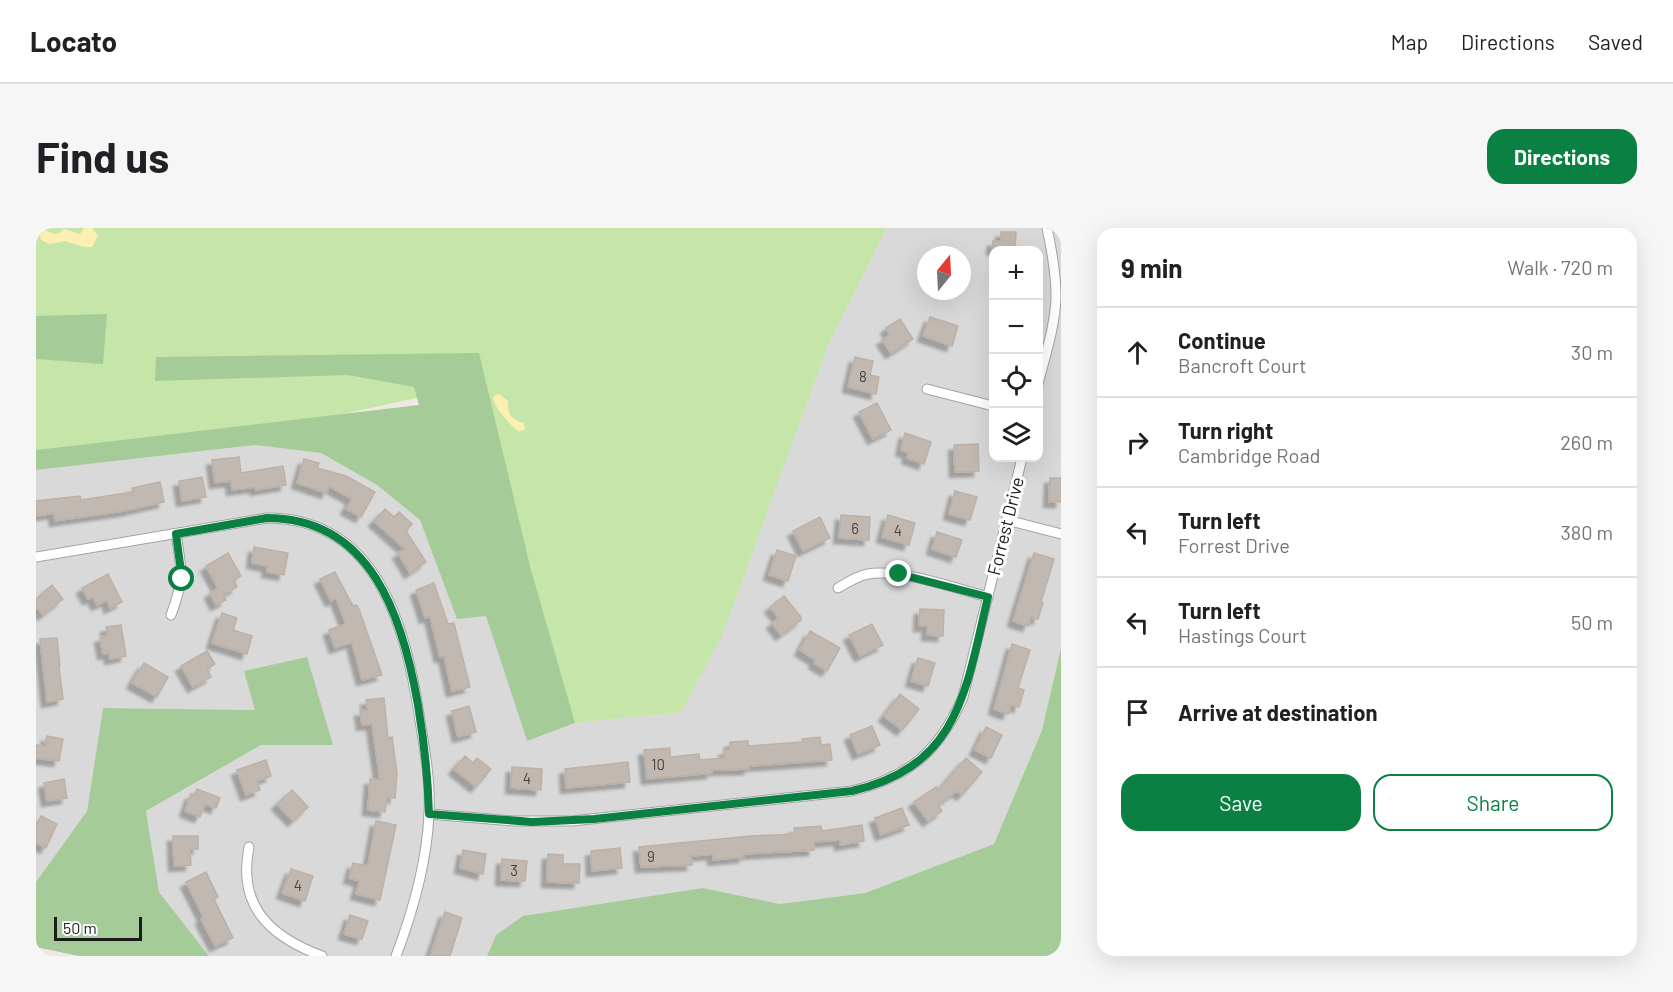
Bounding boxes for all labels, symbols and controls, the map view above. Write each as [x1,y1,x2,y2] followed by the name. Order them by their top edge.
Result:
[30,24,117,58] text: Locato
[1391,29,1428,54] text: Map
[1461,29,1555,54] text: Directions
[1588,29,1643,54] text: Saved
[1487,129,1637,184] button: Directions
[36,131,169,181] text: Find us
[917,246,971,300] north arrow
[989,246,1043,462] map controls
[989,246,1043,300] button: +
[1121,252,1183,283] text: 9 min
[1507,255,1613,279] text: Walk · 720 m
[989,300,1043,354] button: −
[1178,327,1266,353] text: Continue
[1121,336,1154,369] icon: ahead
[1571,340,1613,364] text: 30 m
[1178,353,1307,377] text: Bancroft Court
[989,354,1043,408] button: locate
[859,367,867,385] house number: 8
[989,408,1043,462] button: layers
[1178,417,1273,443] text: Turn right
[1121,426,1154,459] icon: right
[1560,430,1613,454] text: 260 m
[1178,443,1321,467] text: Cambridge Road
[982,475,1028,577] street label: Forrest Drive
[1178,507,1261,533] text: Turn left
[1121,516,1154,549] icon: left
[851,519,859,537] house number: 6
[1560,520,1613,544] text: 380 m
[894,521,902,539] house number: 4
[1178,533,1290,557] text: Forrest Drive
[885,560,911,586] route end
[168,565,194,591] route start
[1178,597,1261,623] text: Turn left
[1121,606,1154,639] icon: left
[1571,610,1613,634] text: 50 m
[1178,623,1307,647] text: Hastings Court
[1121,696,1154,729] icon: arrive
[1178,699,1377,725] text: Arrive at destination
[651,755,665,773] house number: 10
[523,769,531,787] house number: 4
[1121,774,1361,831] button: Save
[1373,774,1613,831] button: Share
[647,847,655,865] house number: 9
[510,861,518,879] house number: 3
[294,876,302,894] house number: 4
[54,914,142,942] scale bar
[63,918,97,937] text: 50 m

